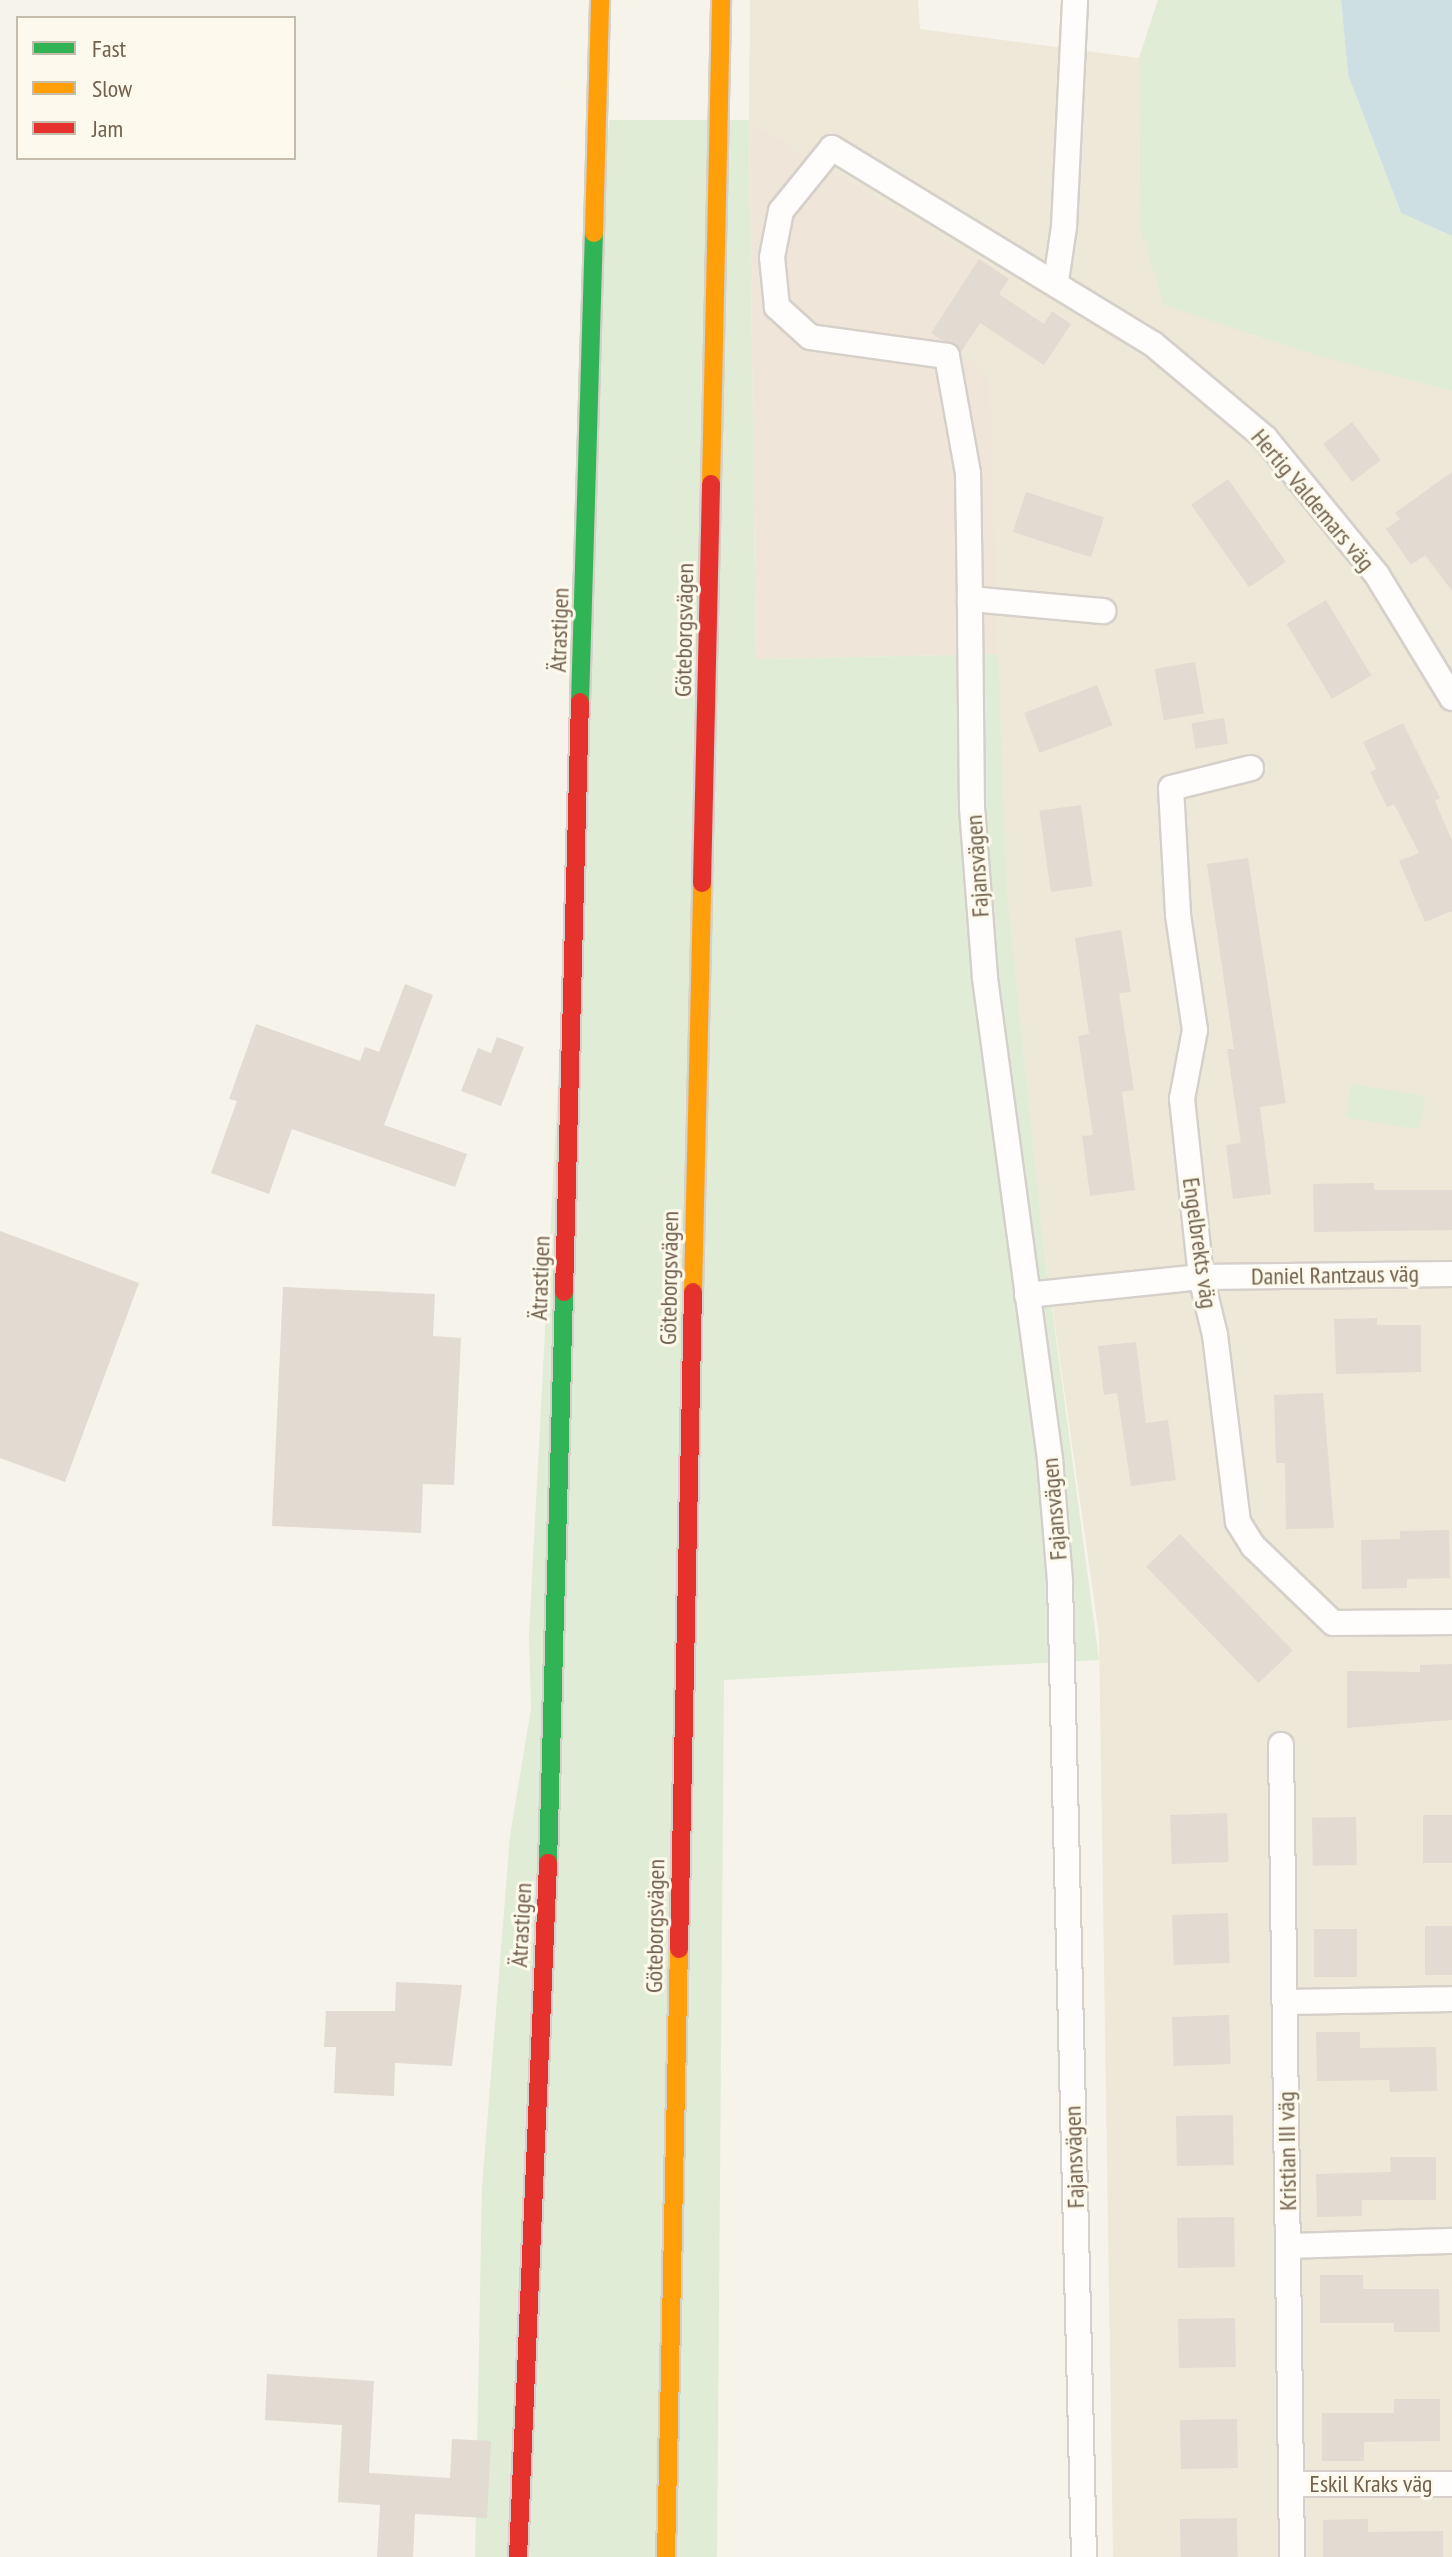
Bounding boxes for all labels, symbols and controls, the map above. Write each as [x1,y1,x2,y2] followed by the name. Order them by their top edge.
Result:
[16,16,296,160] legend
[92,33,126,64] text: Fast
[92,73,132,104] text: Slow
[92,113,123,144] text: Jam
[1245,423,1381,577] street label: Hertig Valdemars väg
[668,563,700,697] street label: Göteborgsvägen
[543,587,575,673] street label: Ätrastigen
[959,814,995,918] street label: Fajansvägen
[1177,1176,1223,1310] street label: Engelbrekts väg
[653,1211,685,1345] street label: Göteborgsvägen
[524,1235,556,1321] street label: Ätrastigen
[1251,1259,1419,1291] street label: Daniel Rantzaus väg
[1035,1457,1073,1561] street label: Fajansvägen
[639,1859,671,1993] street label: Göteborgsvägen
[504,1882,538,1968] street label: Ätrastigen
[1272,2091,1302,2211] street label: Kristian III väg
[1058,2105,1090,2209] street label: Fajansvägen
[1310,2470,1432,2498] street label: Eskil Kraks väg

